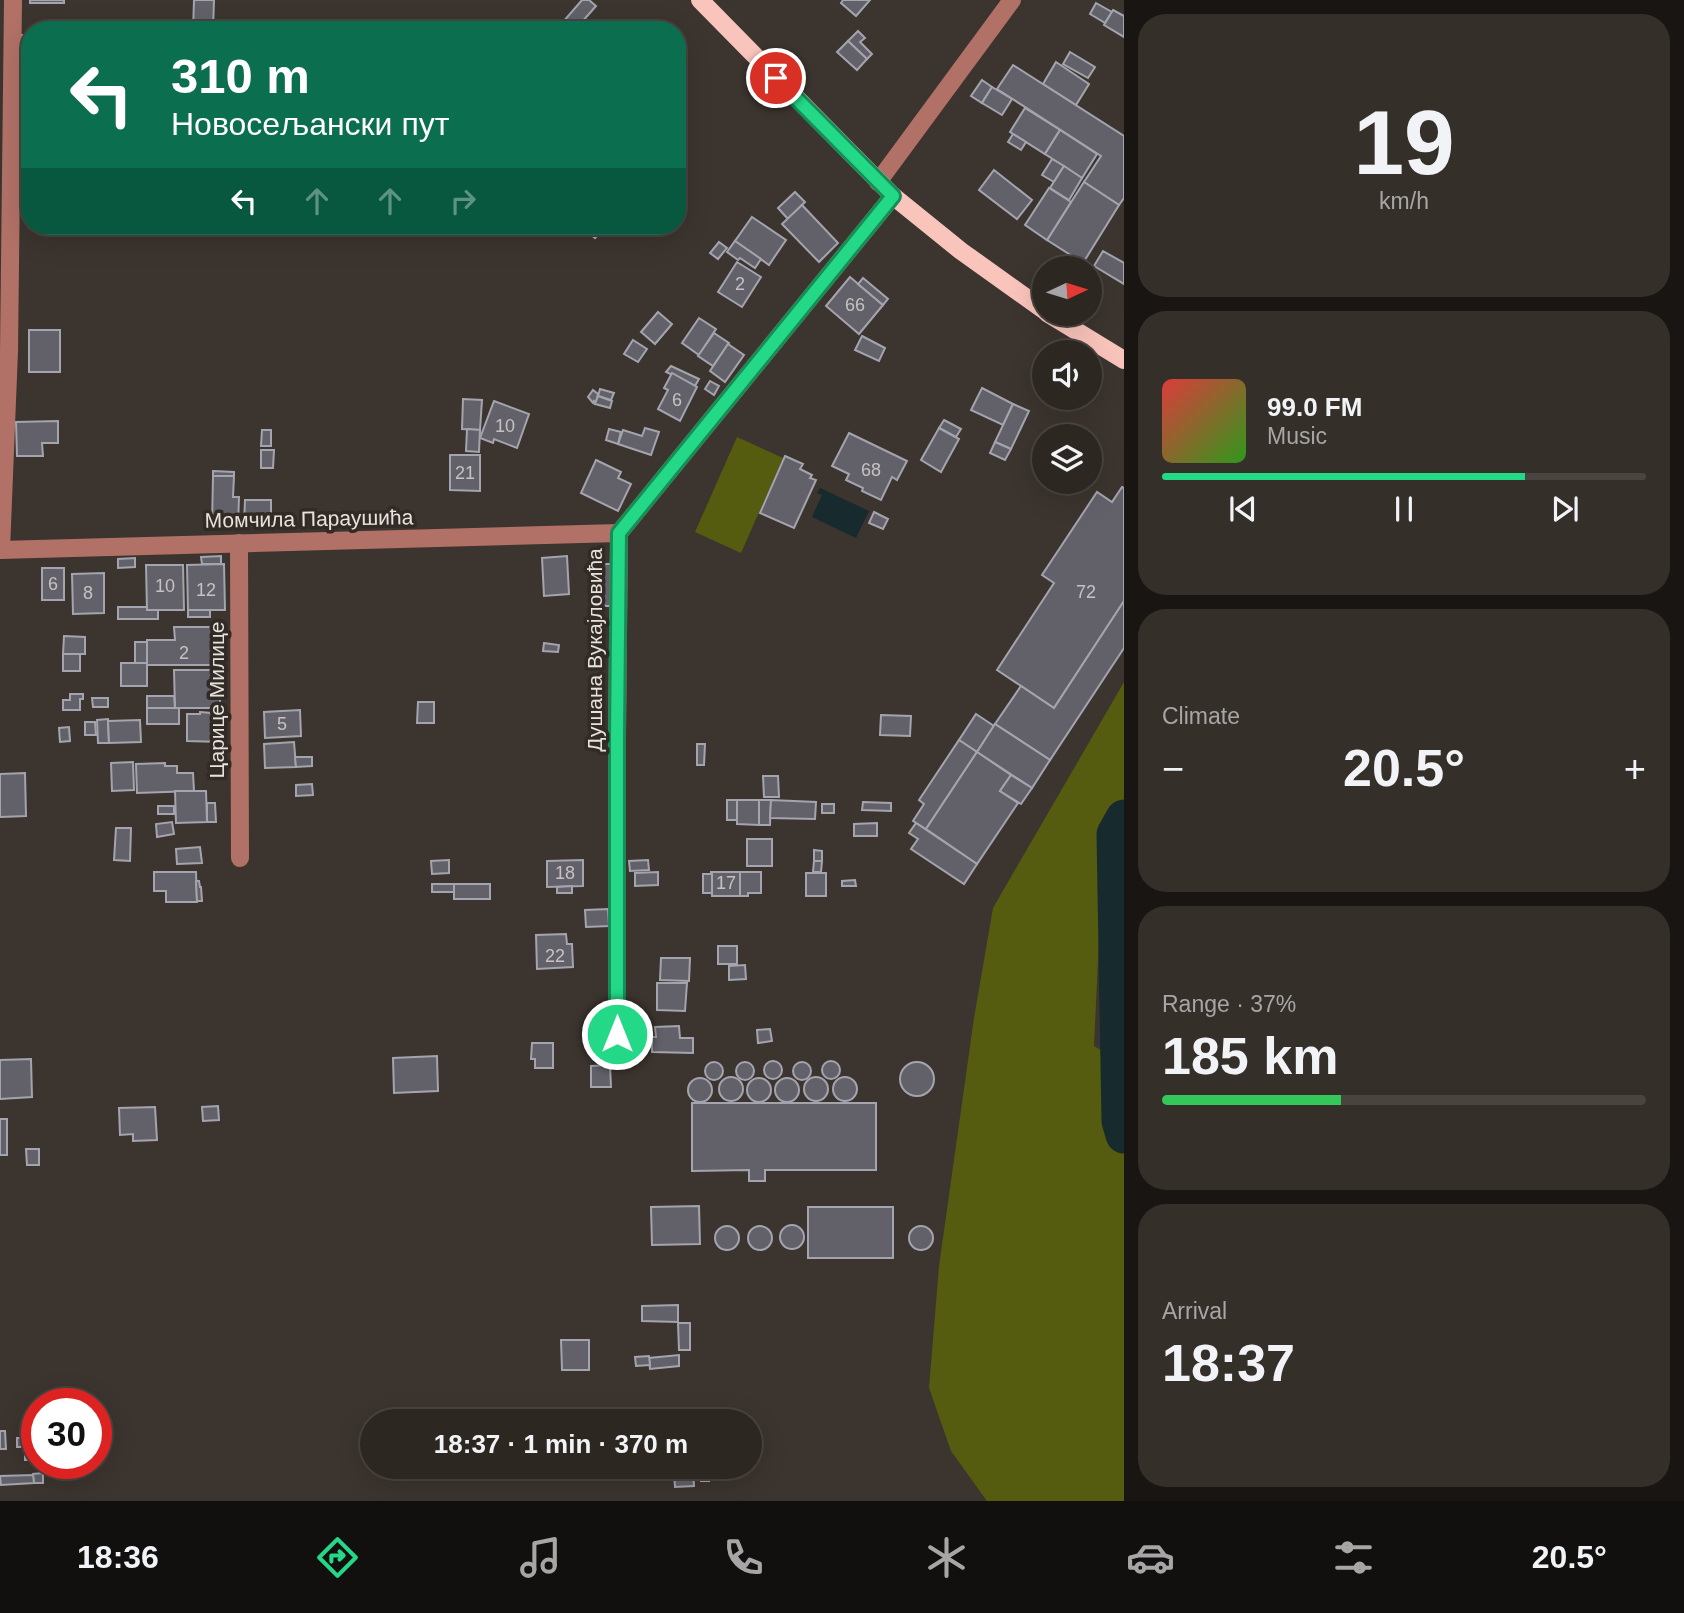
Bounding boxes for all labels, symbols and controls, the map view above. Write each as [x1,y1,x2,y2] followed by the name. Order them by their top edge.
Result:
[746,48,806,108] pin
[56,49,147,140] icon: left
[171,49,310,103] text: 310 m
[757,59,795,97] icon: arrive
[1353,92,1455,193] text: 19
[171,106,449,142] text: Новосељански пут
[225,182,263,220] icon: left
[298,182,336,220] icon: ahead
[371,182,409,220] icon: ahead
[444,182,482,220] icon: right
[1379,188,1429,214] text: km/h
[1032,256,1102,326] north arrow
[1032,256,1102,494] map controls
[735,274,745,294] house number: 2
[845,295,865,315] house number: 66
[1032,340,1102,410] button: sound
[672,390,682,410] house number: 6
[1267,392,1362,422] text: 99.0 FM
[495,416,515,436] house number: 10
[1267,423,1327,449] text: Music
[1032,424,1102,494] button: layers
[861,460,881,480] house number: 68
[455,463,475,483] house number: 21
[1224,490,1262,528] icon: previous
[1385,490,1423,528] icon: pause
[1546,490,1584,528] icon: next
[204,505,414,532] street label: Момчила Параушића
[583,548,606,752] street label: Душана Вукајловића
[48,574,58,594] house number: 6
[155,576,175,596] house number: 10
[196,580,216,600] house number: 12
[1076,582,1096,602] house number: 72
[83,583,93,603] house number: 8
[205,621,228,779] street label: Царице Милице
[179,643,189,663] house number: 2
[1162,703,1240,729] text: Climate
[277,714,287,734] house number: 5
[1343,739,1465,797] text: 20.5°
[1162,748,1184,790] text: −
[1624,748,1646,790] text: +
[555,863,575,883] house number: 18
[716,873,736,893] house number: 17
[545,946,565,966] house number: 22
[1162,991,1296,1017] text: Range · 37%
[580,997,654,1071] position arrow
[1162,1027,1338,1085] text: 185 km
[1162,1298,1227,1324] text: Arrival
[1162,1334,1295,1392] text: 18:37
[21,1388,112,1479] speed limit sign: 30
[434,1429,688,1459] text: 18:37 · 1 min · 370 m
[313,1533,362,1582] icon: directions
[516,1533,565,1582] icon: music
[719,1533,768,1582] icon: phone
[922,1533,971,1582] icon: climate
[1126,1533,1175,1582] icon: car
[1329,1533,1378,1582] icon: filters
[77,1539,159,1575] text: 18:36
[1532,1539,1607,1575] text: 20.5°

